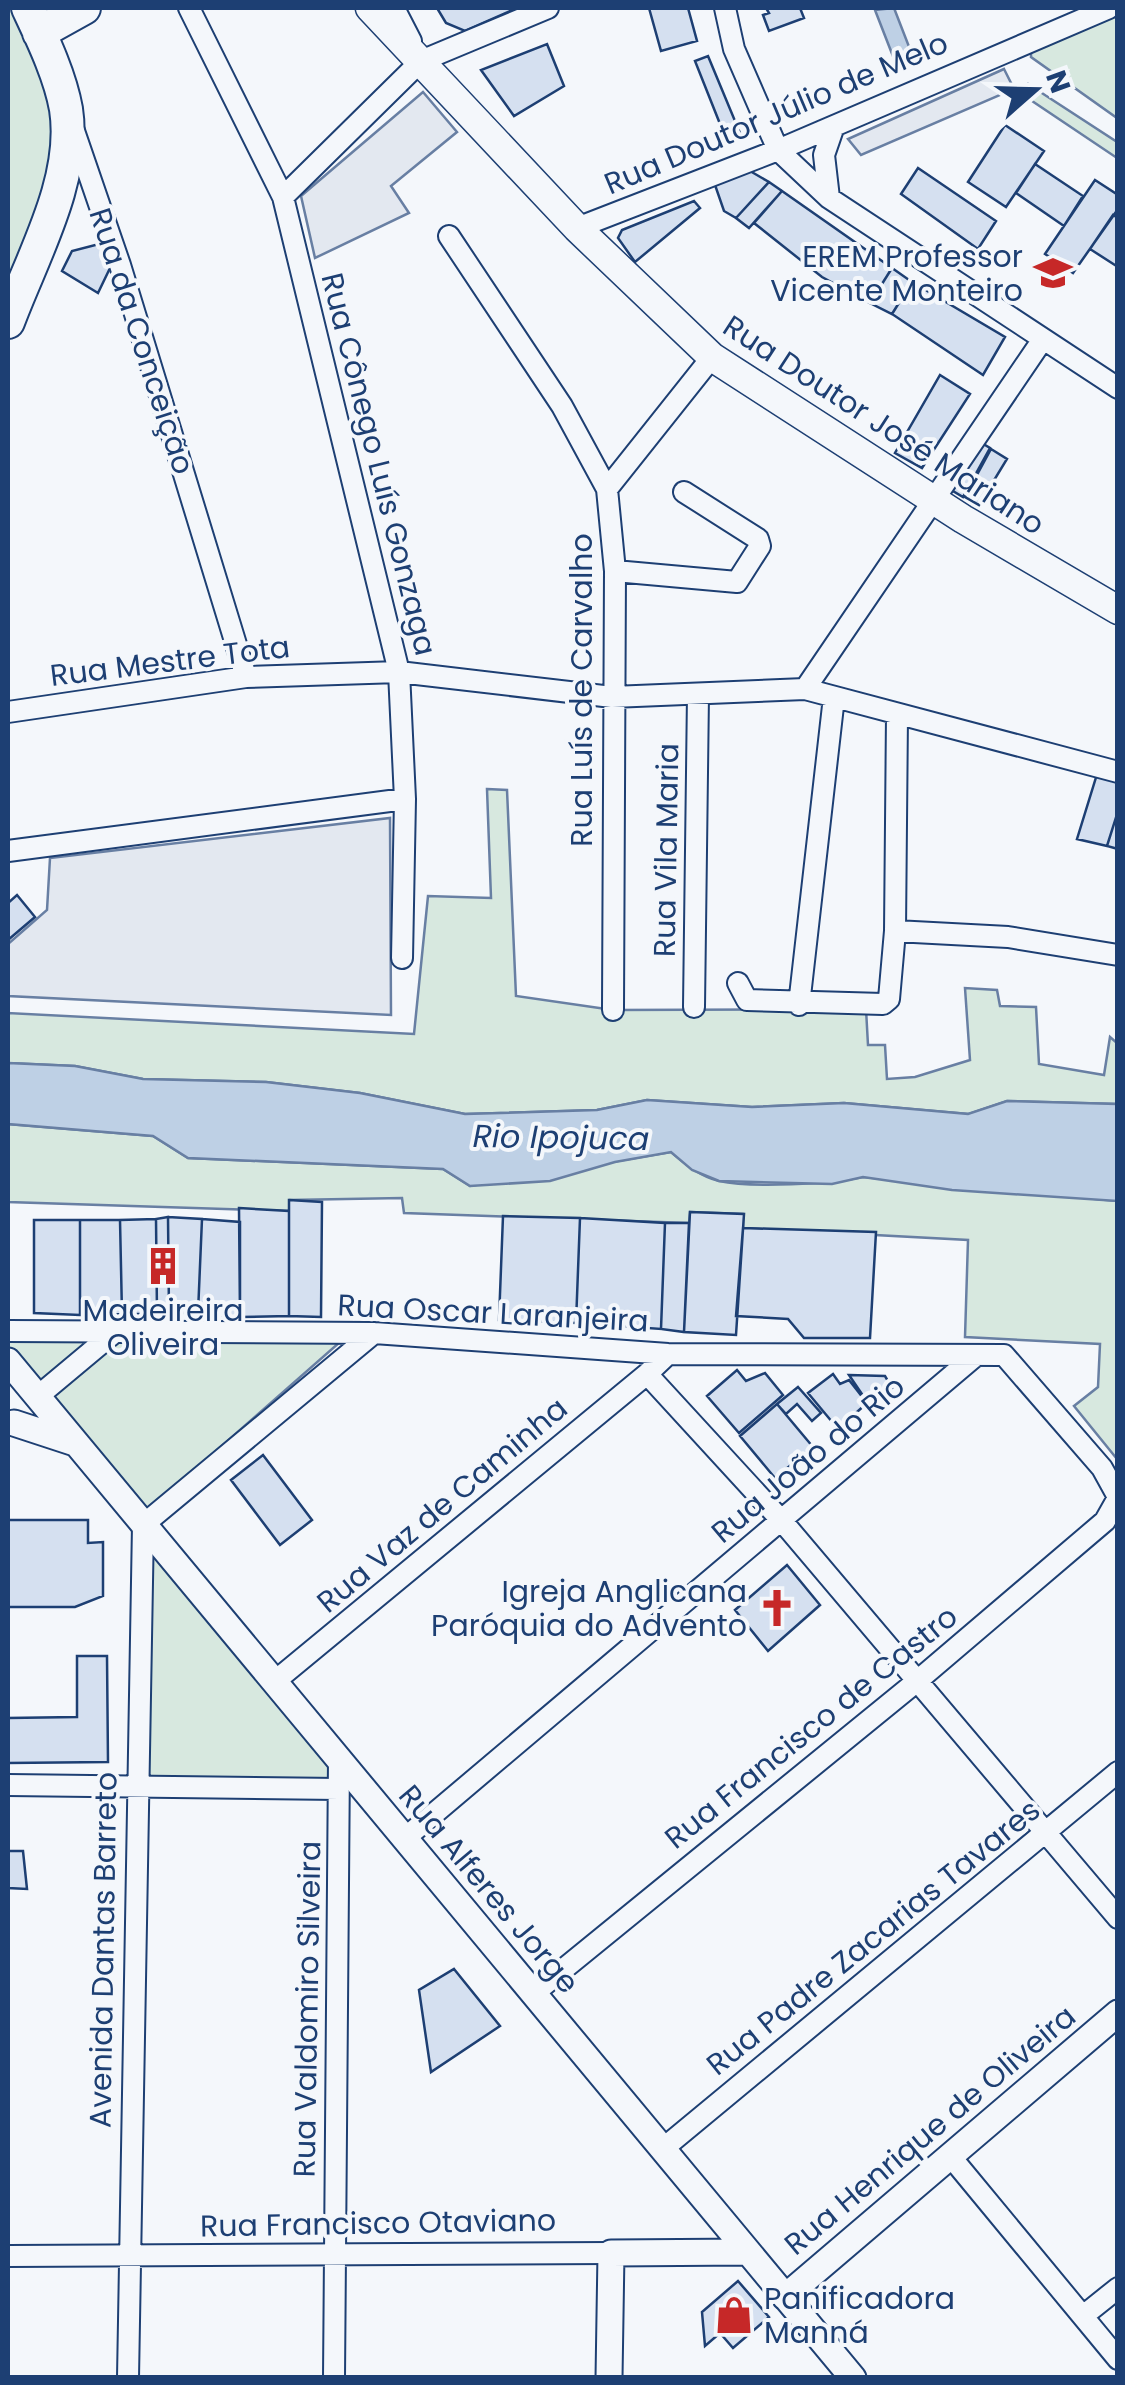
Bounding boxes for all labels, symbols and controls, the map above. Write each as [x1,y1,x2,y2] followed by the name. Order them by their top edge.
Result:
[597,21,955,205] street label: Rua Doutor Júlio de Melo
[985,40,1085,140] north arrow
[1036,65,1080,98] text: N
[79,202,205,480] street label: Rua da Conceição
[770,235,1023,312] place label: EREM Professor Vicente Monteiro
[1032,252,1074,294] school or university icon: EREM Professor Vicente Monteiro
[311,268,447,660] street label: Rua Cônego Luís Gonzaga
[715,305,1053,545] street label: Rua Doutor José Mariano
[560,533,603,847] street label: Rua Luís de Carvalho
[48,625,292,697] street label: Rua Mestre Tota
[643,743,689,957] street label: Rua Vila Maria
[472,1113,650,1161] water label: Rio Ipojuca
[142,1245,184,1287] building icon: Madeireira Oliveira
[336,1283,650,1343] street label: Rua Oscar Laranjeira
[82,1289,244,1366] place label: Madeireira Oliveira
[702,1365,914,1553] street label: Rua João do Rio
[307,1387,577,1623] street label: Rua Vaz de Caminha
[431,1570,747,1647] place label: Igreja Anglicana Paróquia do Advento
[756,1587,798,1629] church icon: Igreja Anglicana Paróquia do Advento
[655,1595,967,1859] street label: Rua Francisco de Castro
[78,1772,128,2128] street label: Avenida Dantas Barreto
[389,1775,589,2003] street label: Rua Alferes Jorge
[697,1789,1049,2085] street label: Rua Padre Zacarias Tavares
[283,1840,331,2178] street label: Rua Valdomiro Silveira
[775,1995,1085,2265] street label: Rua Henrique de Oliveira
[200,2198,556,2248] street label: Rua Francisco Otaviano
[764,2277,955,2354] place label: Panificadora Manná
[713,2294,755,2336] shop icon: Panificadora Manná

